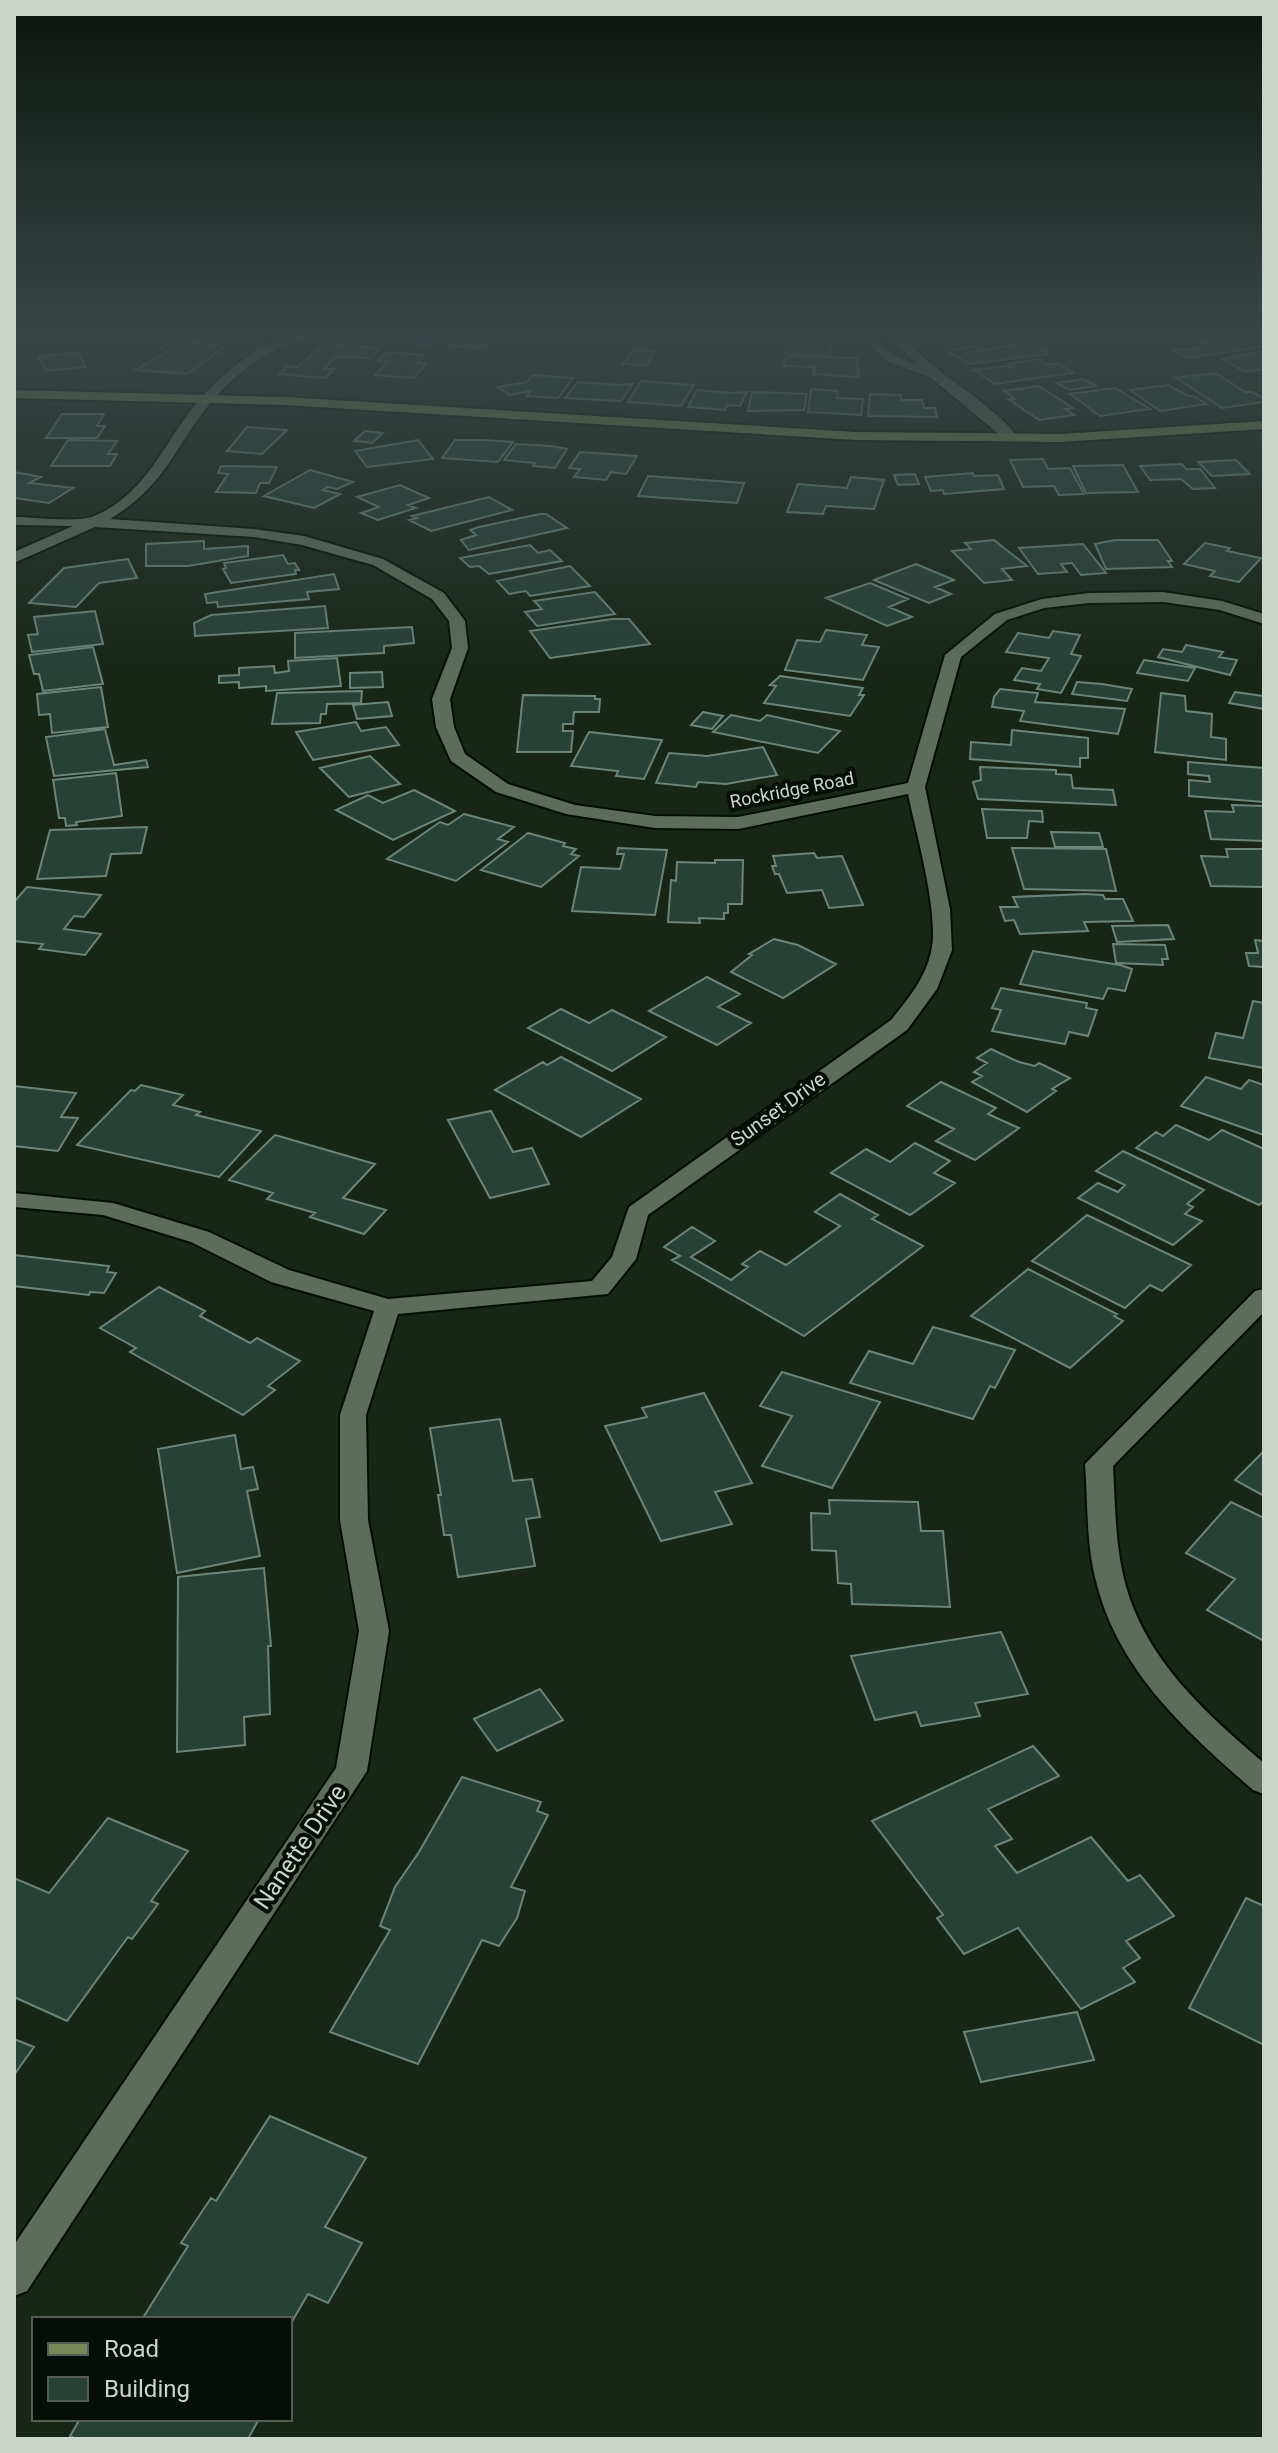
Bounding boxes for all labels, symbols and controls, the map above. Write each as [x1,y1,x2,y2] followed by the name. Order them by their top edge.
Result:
[728,767,856,812] street label: Rockridge Road
[726,1067,830,1151] street label: Sunset Drive
[248,1779,352,1915] street label: Nanette Drive
[32,2317,292,2421] legend
[104,2335,159,2363] text: Road
[104,2375,190,2403] text: Building

